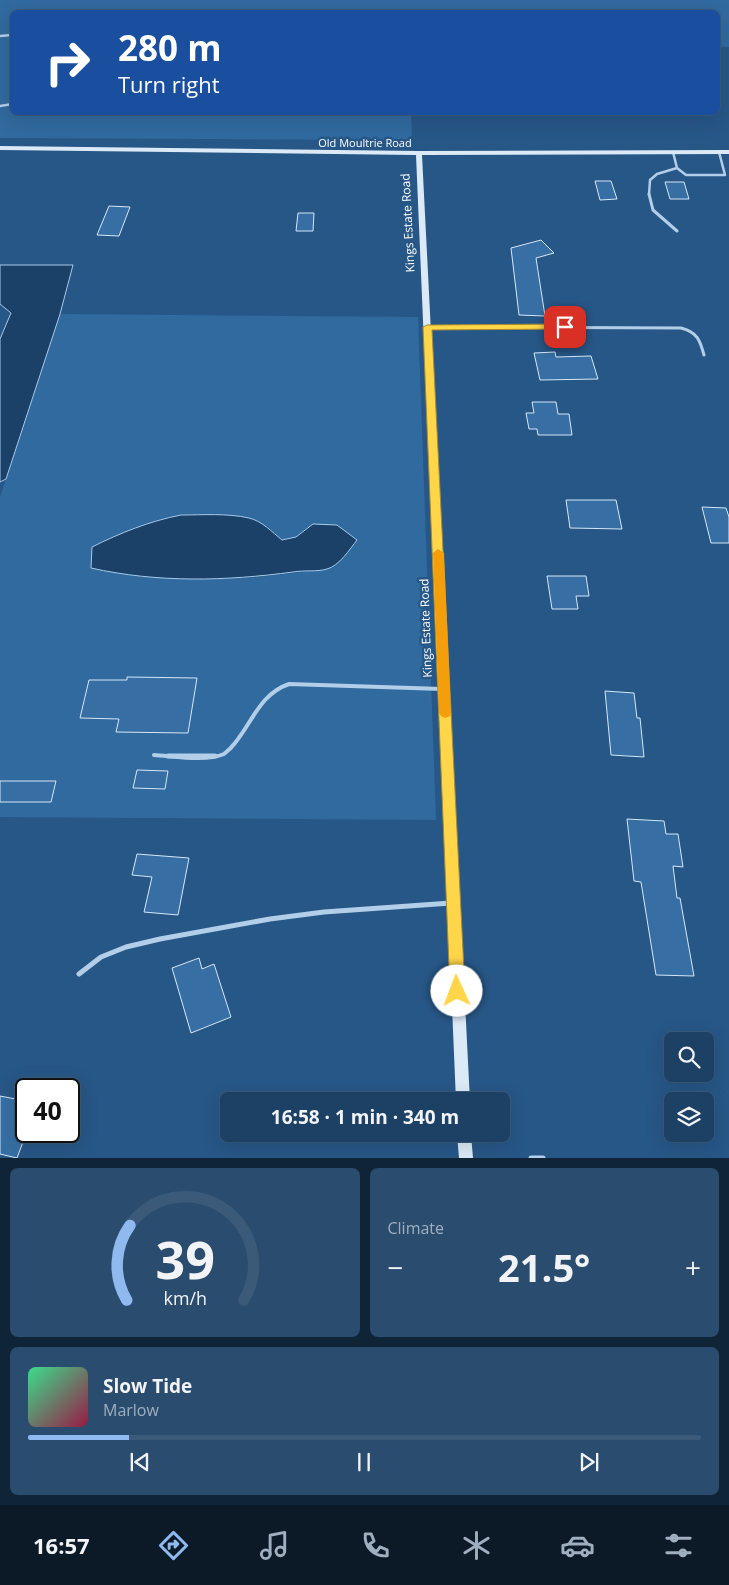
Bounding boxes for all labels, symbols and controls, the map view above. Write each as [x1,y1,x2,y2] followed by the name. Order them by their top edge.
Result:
[118,24,222,71] text: 280 m
[35,30,100,95] icon: right
[118,69,220,99] text: Turn right
[318,135,412,150] street label: Old Moultrie Road
[396,173,419,273] street label: Kings Estate Road
[544,306,586,348] pin
[551,313,579,341] icon: arrive
[415,578,436,678] street label: Kings Estate Road
[430,964,482,1016] position arrow
[664,1032,714,1142] map controls
[664,1032,714,1082] button: search
[15,1078,80,1143] speed limit sign: 40
[664,1092,714,1142] button: layers
[271,1104,459,1130] text: 16:58 · 1 min · 340 m
[388,1217,444,1239] text: Climate
[155,1223,214,1294] text: 39
[498,1241,590,1293] text: 21.5°
[388,1248,404,1286] text: −
[685,1248,701,1286] text: +
[163,1286,206,1310] text: km/h
[103,1373,192,1399] text: Slow Tide
[103,1399,159,1421] text: Marlow
[126,1448,154,1476] icon: previous
[350,1448,378,1476] icon: pause
[575,1448,603,1476] icon: next
[156,1528,191,1563] icon: directions
[257,1528,292,1563] icon: music
[358,1528,393,1563] icon: phone
[459,1528,494,1563] icon: climate
[560,1528,595,1563] icon: car
[661,1528,696,1563] icon: filters
[33,1530,90,1560] text: 16:57

